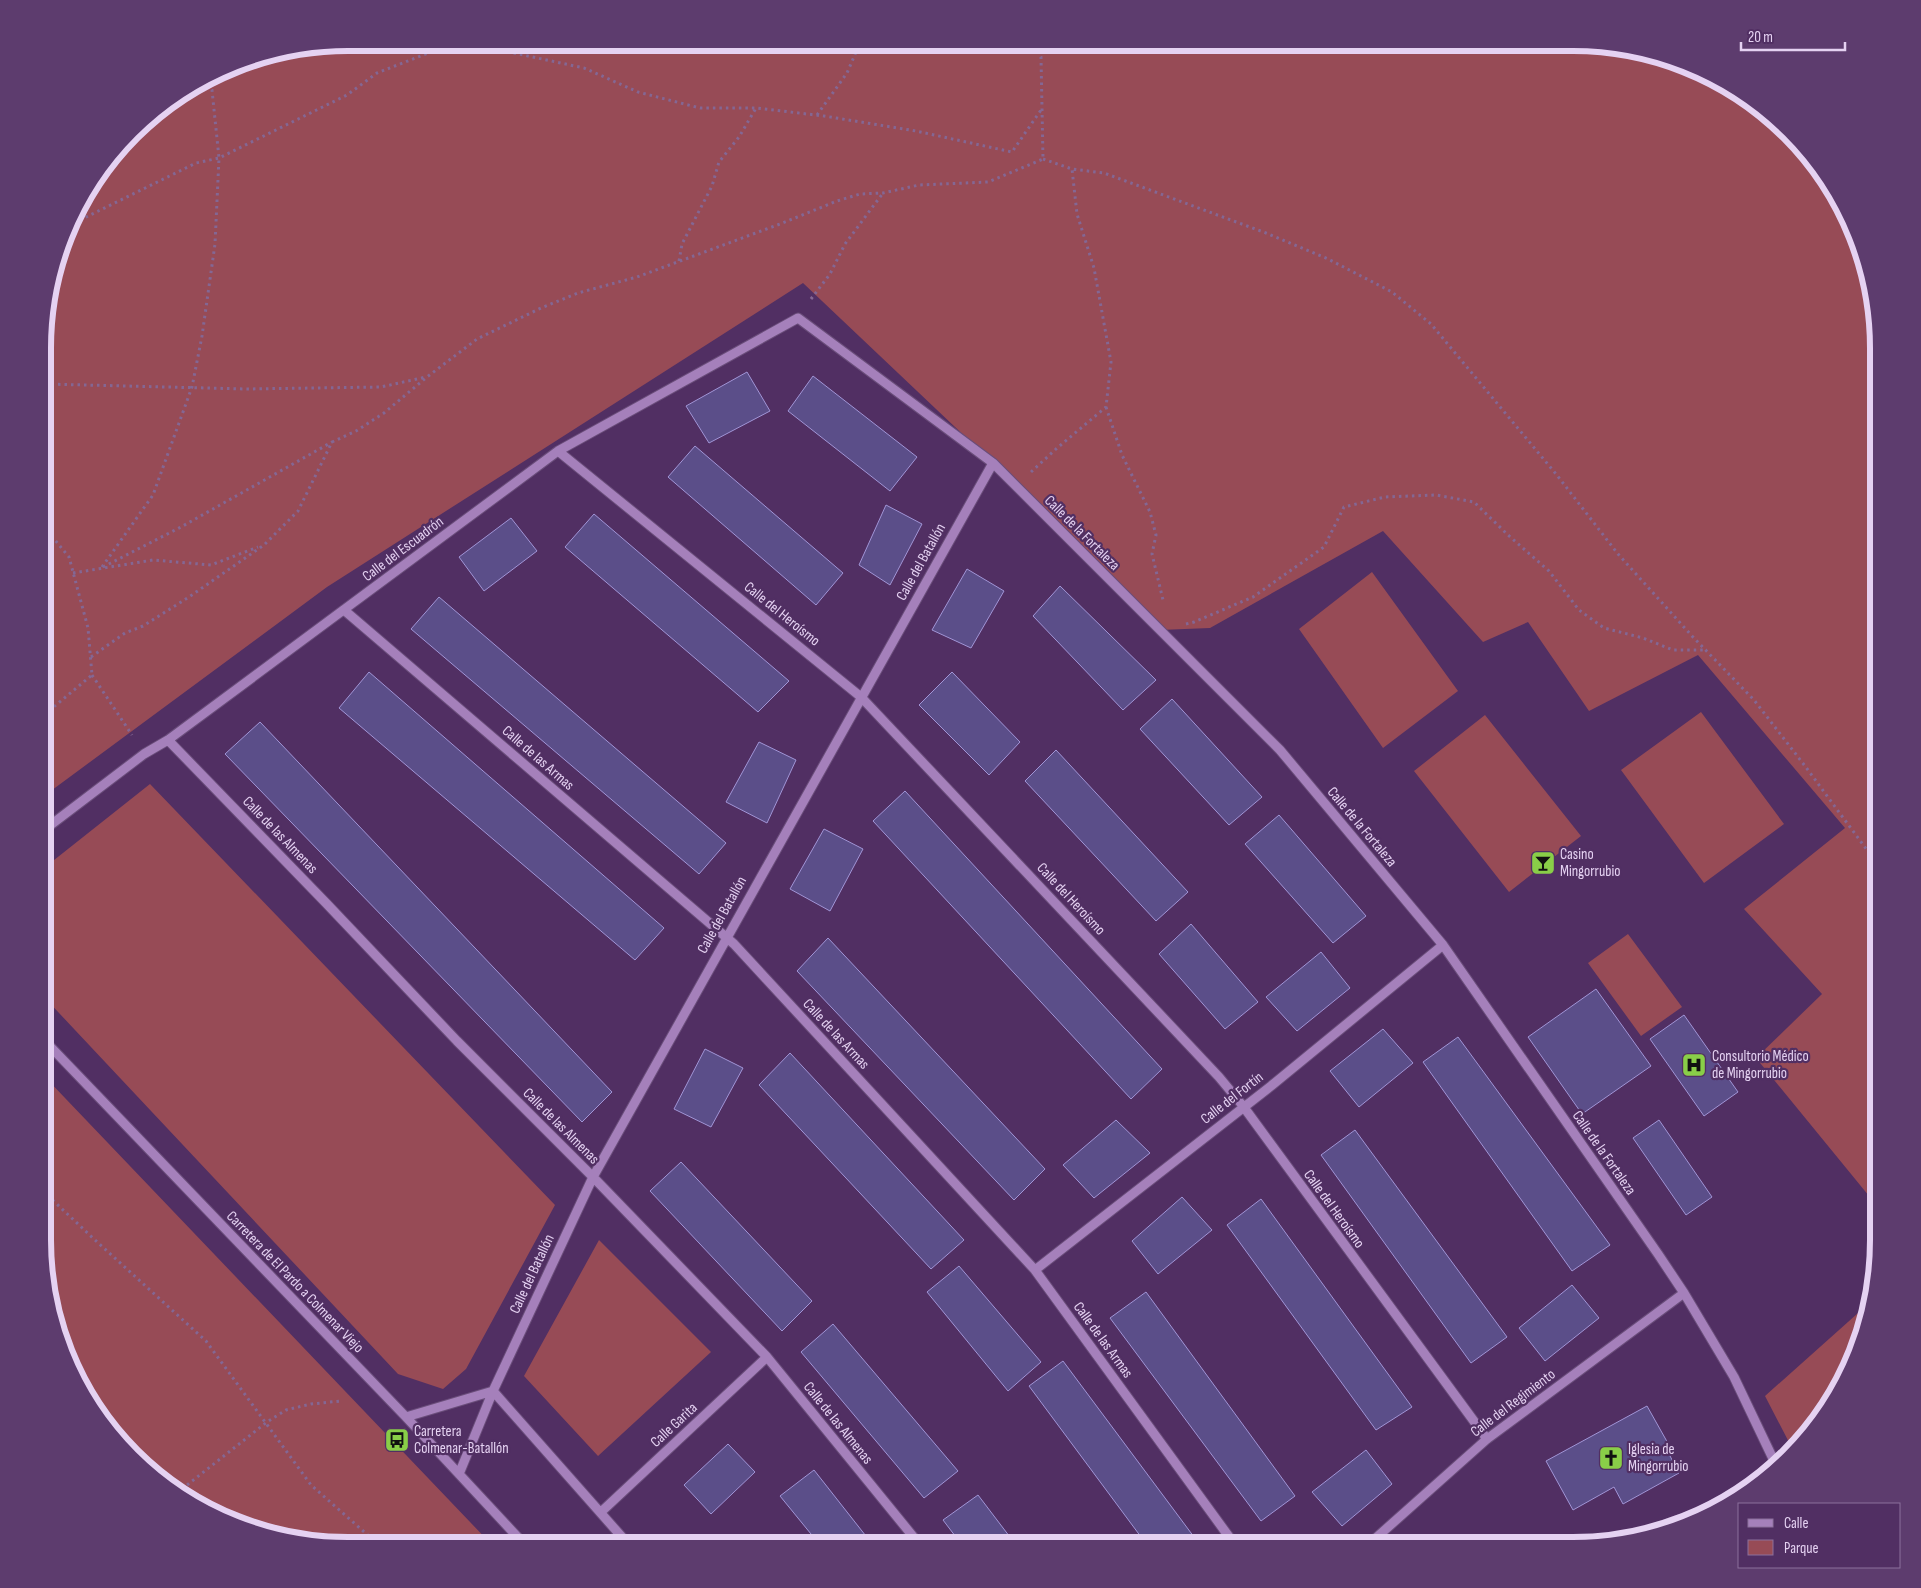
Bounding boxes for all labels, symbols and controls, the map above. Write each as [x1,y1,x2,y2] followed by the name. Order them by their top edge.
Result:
[1741,20,1845,52] scale bar
[1748,28,1773,47] text: 20 m
[1040,491,1124,575] street label: Calle de la Fortaleza
[359,512,447,586] street label: Calle del Escuadrón
[892,520,950,604] street label: Calle del Batallón
[740,578,824,650] street label: Calle del Heroísmo
[498,721,578,795] street label: Calle de las Armas
[1323,783,1401,871] street label: Calle de la Fortaleza
[238,792,322,878] street label: Calle de las Almenas
[1560,845,1620,881] place label: Casino Mingorrubio
[1530,850,1556,876] bar icon: Casino Mingorrubio
[1033,859,1109,939] street label: Calle del Heroísmo
[693,873,751,957] street label: Calle del Batallón
[798,995,874,1073] street label: Calle de las Armas
[1712,1047,1809,1083] place label: Consultorio Médico de Mingorrubio
[1681,1052,1707,1078] hospital icon: Consultorio Médico de Mingorrubio
[1197,1068,1267,1128] street label: Calle del Fortín
[519,1084,603,1168] street label: Calle de las Almenas
[1568,1107,1640,1199] street label: Calle de la Fortaleza
[1299,1166,1369,1252] street label: Calle del Heroísmo
[222,1207,368,1357] street label: Carretera de El Pardo a Colmenar Viejo
[505,1231,559,1317] street label: Calle del Batallón
[1069,1298,1137,1382] street label: Calle de las Armas
[1467,1365,1559,1441] street label: Calle del Regimiento
[799,1378,877,1468] street label: Calle de las Almenas
[647,1398,702,1452] street label: Calle Garita
[414,1422,509,1458] place label: Carretera Colmenar-Batallón
[384,1427,410,1453] bus stop icon: Carretera Colmenar-Batallón
[1628,1440,1688,1476] place label: Iglesia de Mingorrubio
[1598,1445,1624,1471] church icon: Iglesia de Mingorrubio
[1738,1503,1901,1568] legend
[1784,1514,1808,1533] text: Calle
[1784,1539,1819,1558] text: Parque

